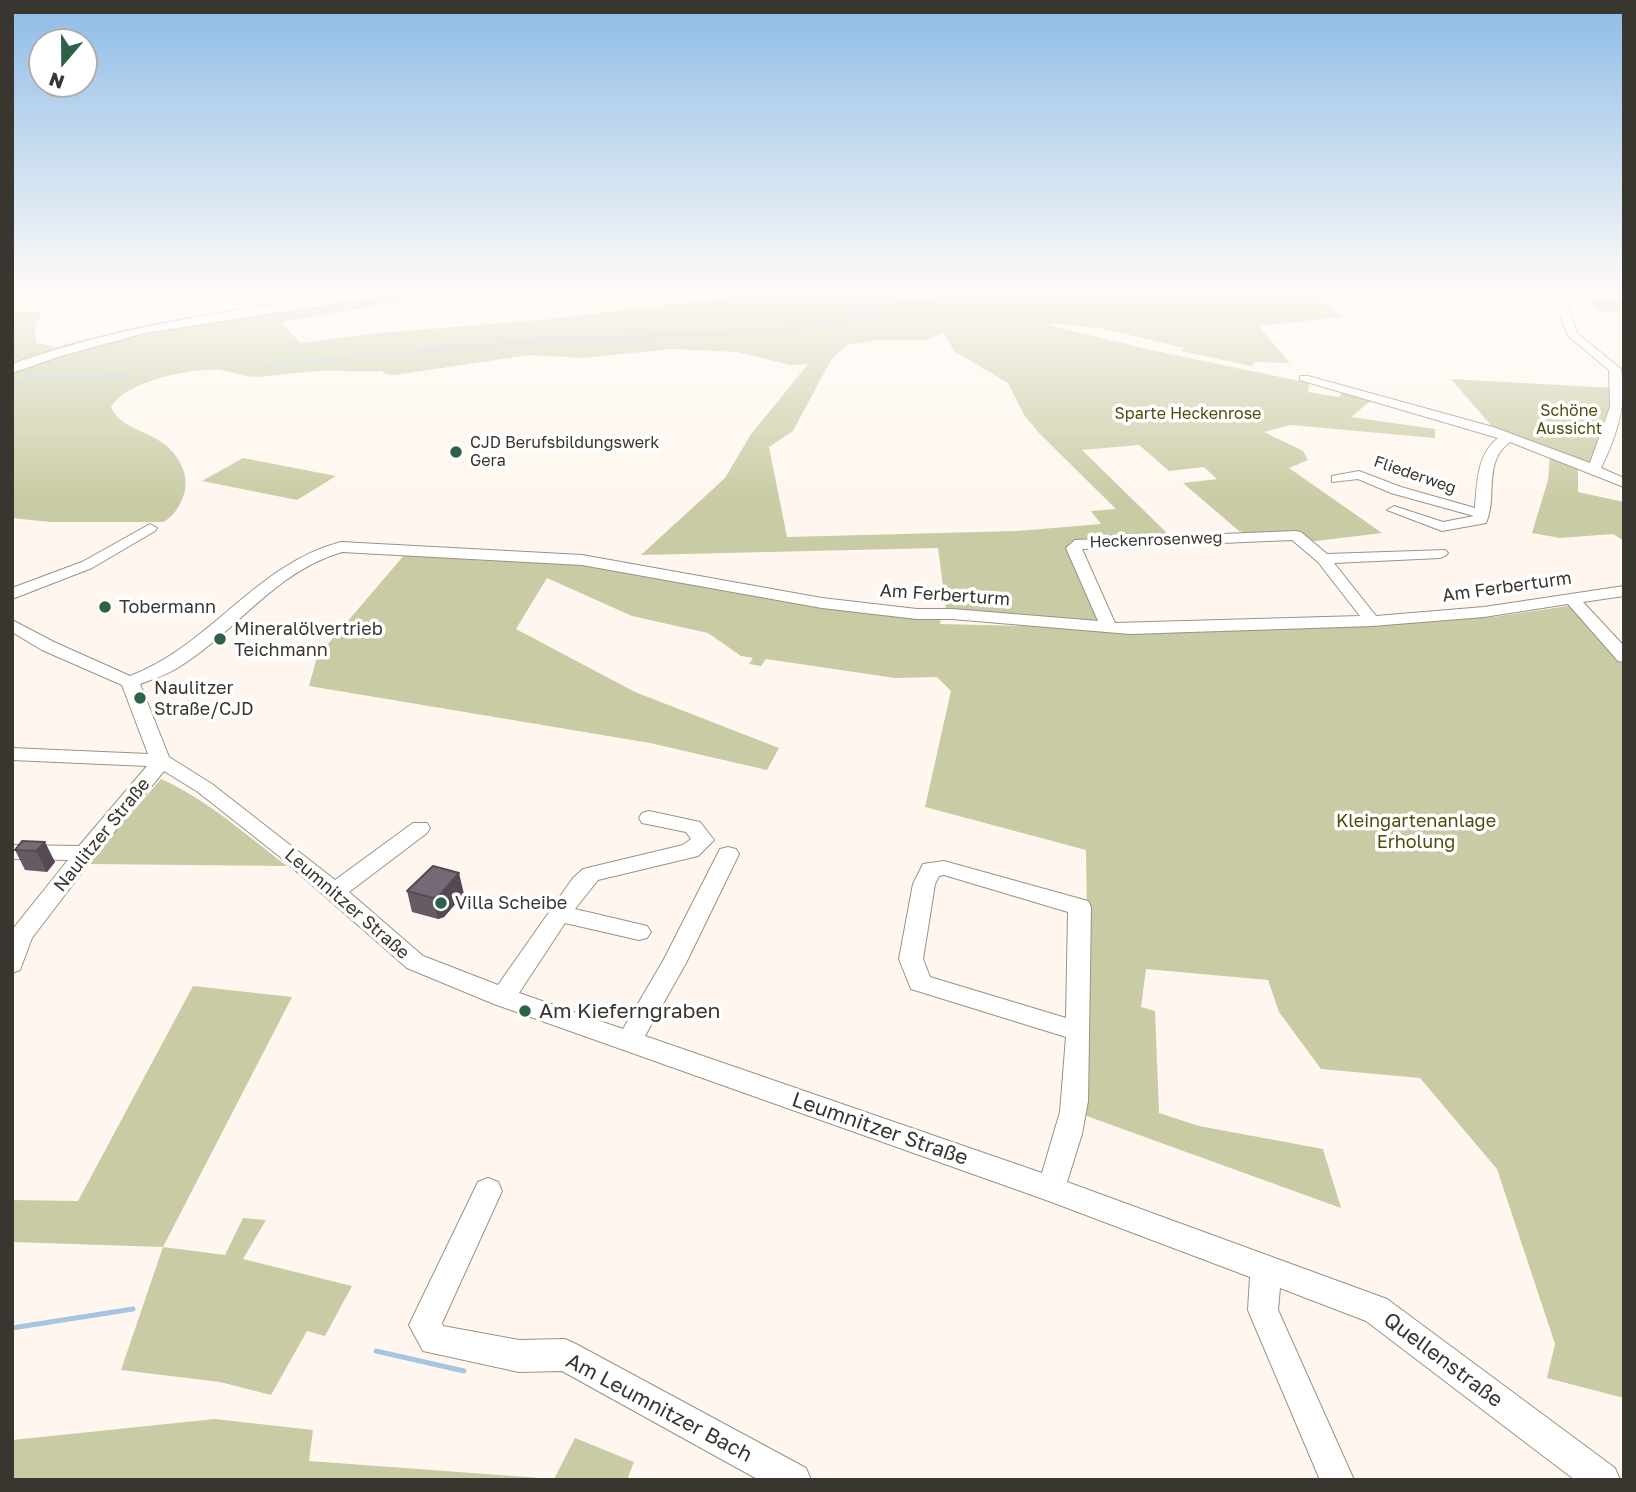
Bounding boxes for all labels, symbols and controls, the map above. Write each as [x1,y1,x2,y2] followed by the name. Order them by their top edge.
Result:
[28,28,98,98] north arrow
[46,68,67,95] text: N
[1536,401,1602,439] park label: Schöne Aussicht
[1115,404,1261,424] park label: Sparte Heckenrose
[470,433,659,471] place label: CJD Berufsbildungswerk Gera
[448,444,464,460] marker: CJD Berufsbildungswerk Gera
[1371,452,1459,498] street label: Fliederweg
[1089,528,1223,552] street label: Heckenrosenweg
[1441,567,1573,607] street label: Am Ferberturm
[879,580,1011,610] street label: Am Ferberturm
[119,596,216,618] place label: Tobermann
[97,599,113,615] marker: Tobermann
[234,618,383,660] place label: Mineralölvertrieb Teichmann
[212,631,228,647] marker: Mineralölvertrieb Teichmann
[154,677,254,720] place label: Naulitzer Straße/CJD
[132,690,148,706] marker: Naulitzer Straße/CJD
[49,774,155,896] street label: Naulitzer Straße
[1336,810,1496,852] park label: Kleingartenanlage Erholung
[280,844,414,964] street label: Leumnitzer Straße
[455,892,567,914] place label: Villa Scheibe
[433,895,449,911] marker: Villa Scheibe
[539,998,721,1024] place label: Am Kieferngraben
[517,1003,533,1019] marker: Am Kieferngraben
[789,1087,971,1171] street label: Leumnitzer Straße
[1379,1307,1507,1413] street label: Quellenstraße
[562,1348,756,1468] street label: Am Leumnitzer Bach

